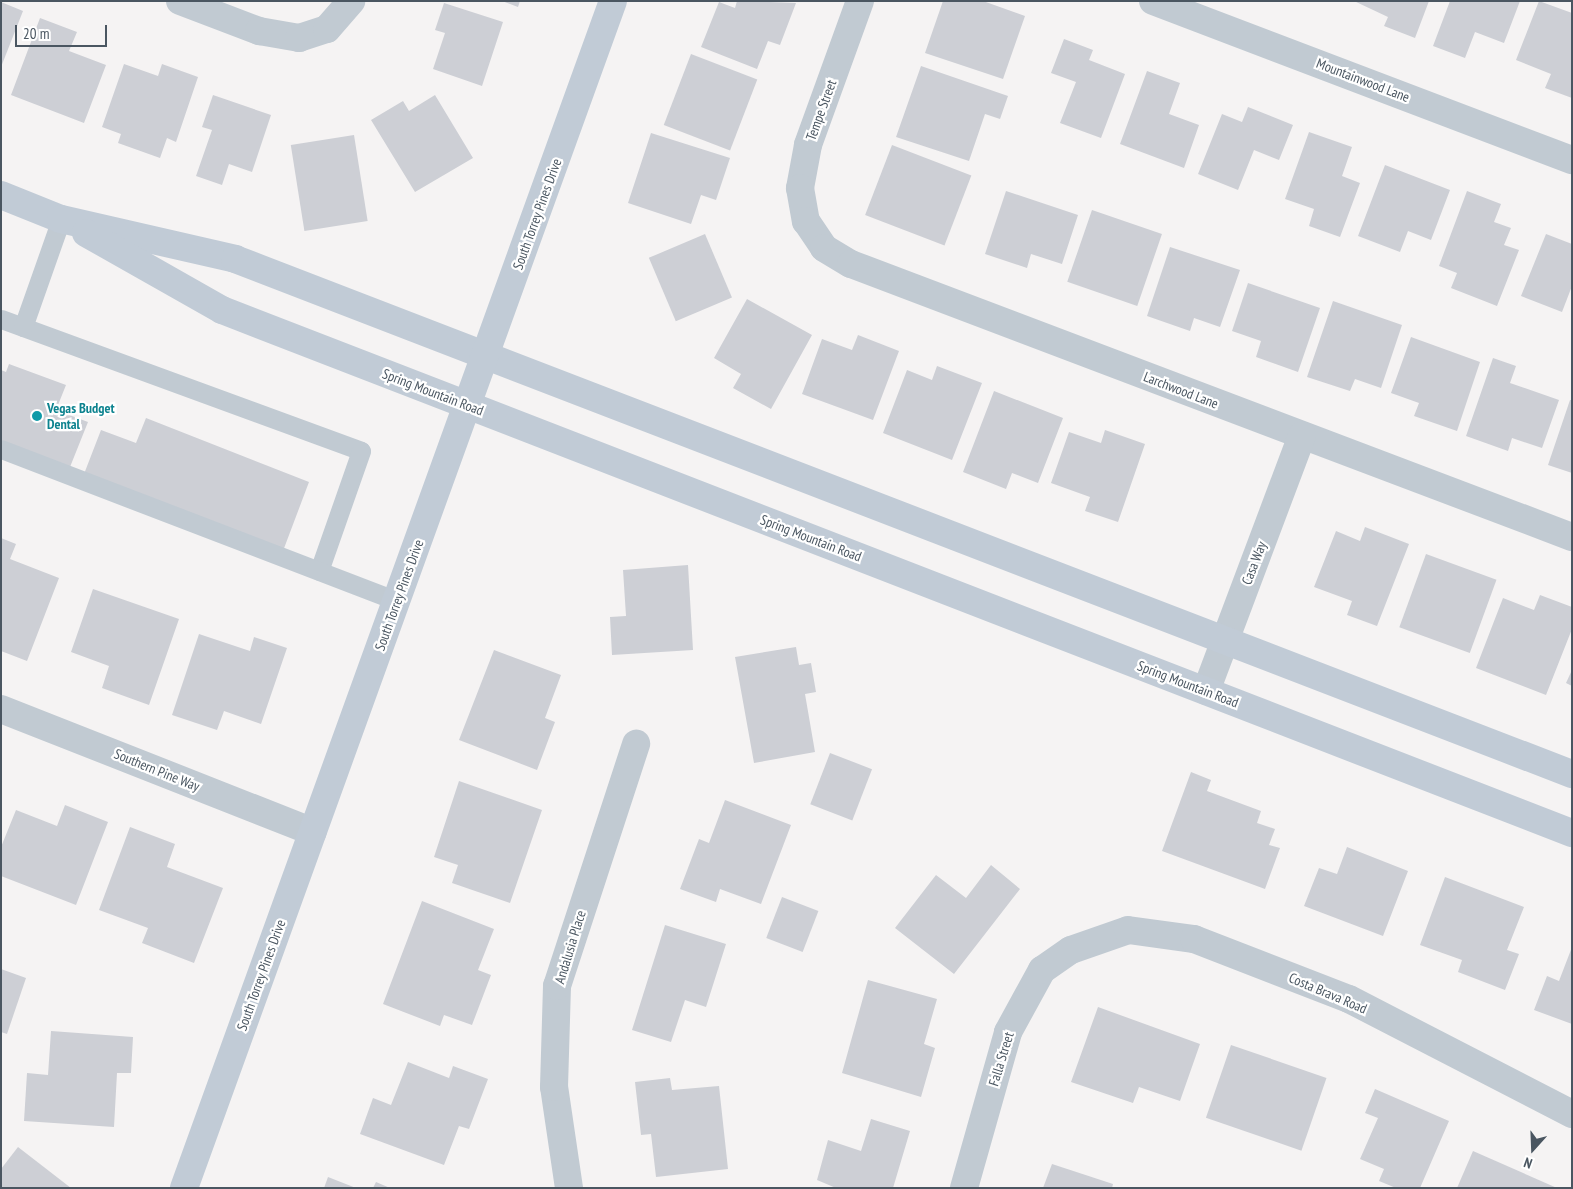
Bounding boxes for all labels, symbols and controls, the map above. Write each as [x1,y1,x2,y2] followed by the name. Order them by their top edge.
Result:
[18,15,110,47] scale bar
[23,24,49,43] text: 20 m
[1314,55,1412,105] street label: Mountainwood Lane
[802,77,840,143] street label: Tempe Street
[509,156,565,272] street label: South Torrey Pines Drive
[380,365,486,419] street label: Spring Mountain Road
[1141,368,1221,412] street label: Larchwood Lane
[47,400,115,432] place label: Vegas Budget Dental
[31,410,43,422] marker: Vegas Budget Dental
[758,511,864,565] street label: Spring Mountain Road
[371,537,427,653] street label: South Torrey Pines Drive
[1238,539,1270,587] street label: Casa Way
[1135,657,1241,711] street label: Spring Mountain Road
[112,745,202,795] street label: Southern Pine Way
[551,908,589,986] street label: Andalusia Place
[233,917,289,1033] street label: South Torrey Pines Drive
[1286,969,1370,1017] street label: Costa Brava Road
[985,1030,1017,1088] street label: Falla Street
[1508,1124,1558,1174] north arrow
[1521,1153,1535,1173] text: N

